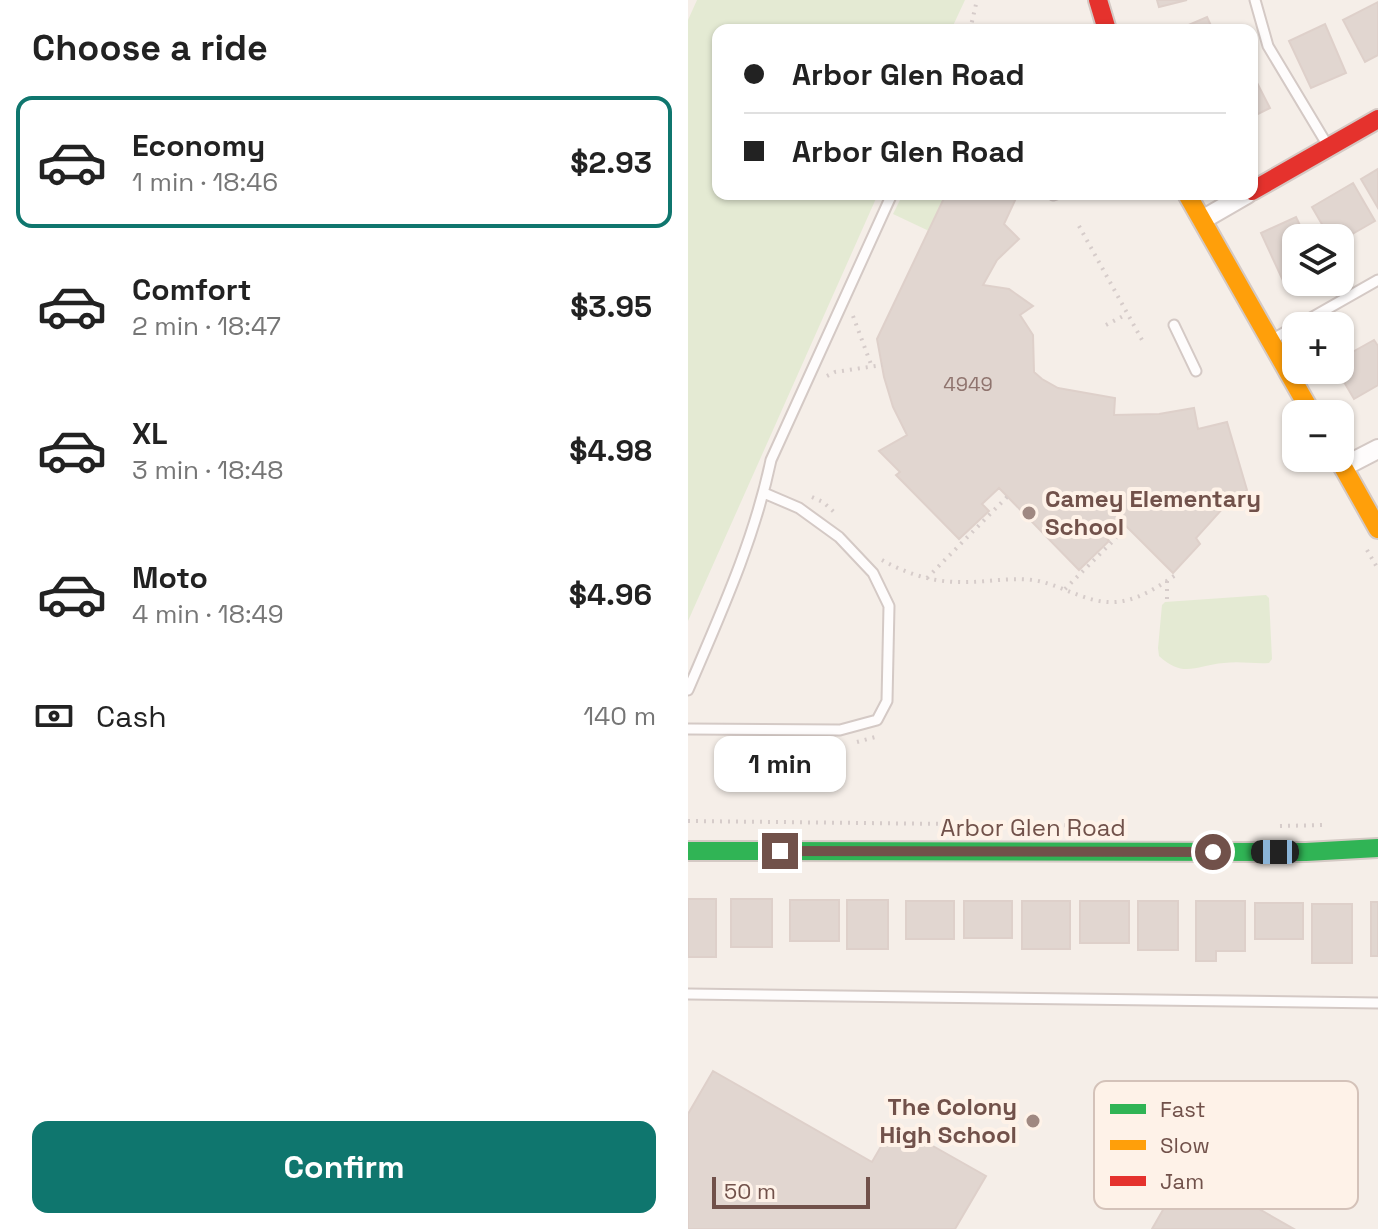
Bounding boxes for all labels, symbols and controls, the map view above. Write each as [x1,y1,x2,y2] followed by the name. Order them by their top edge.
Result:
[32,25,268,71] text: Choose a ride
[792,55,1025,94] text: Arbor Glen Road
[36,126,108,198] icon: car
[132,126,265,165] text: Economy
[792,132,1025,171] text: Arbor Glen Road
[570,143,652,182] text: $2.93
[132,165,278,199] text: 1 min · 18:46
[1282,224,1354,472] map controls
[1282,224,1354,296] button: layers
[36,270,108,342] icon: car
[132,270,251,309] text: Comfort
[570,287,652,326] text: $3.95
[132,309,281,343] text: 2 min · 18:47
[1282,312,1354,384] button: +
[943,371,993,397] house number: 4949
[1282,400,1354,472] button: −
[36,414,108,486] icon: car
[132,414,168,453] text: XL
[569,431,652,470] text: $4.98
[132,453,283,487] text: 3 min · 18:48
[1045,483,1261,542] place label: Camey Elementary School
[1020,504,1038,522] marker: Camey Elementary School
[36,558,108,630] icon: car
[132,558,208,597] text: Moto
[569,575,652,614] text: $4.96
[132,597,284,631] text: 4 min · 18:49
[32,694,76,738] icon: cash
[96,697,167,736] text: Cash
[583,699,656,733] text: 140 m
[714,735,846,791] callout: 1 min
[748,747,812,781] text: 1 min
[940,812,1126,843] street label: Arbor Glen Road
[762,833,798,869] route end
[1195,834,1231,870] route start
[1251,840,1299,864] car
[1094,1081,1358,1209] legend
[880,1091,1017,1150] place label: The Colony High School
[1160,1095,1206,1123] text: Fast
[1024,1112,1042,1130] marker: The Colony High School
[32,1121,656,1213] button: Confirm
[1160,1131,1210,1159] text: Slow
[1160,1167,1204,1195] text: Jam
[712,1173,870,1209] scale bar
[724,1177,776,1205] text: 50 m

